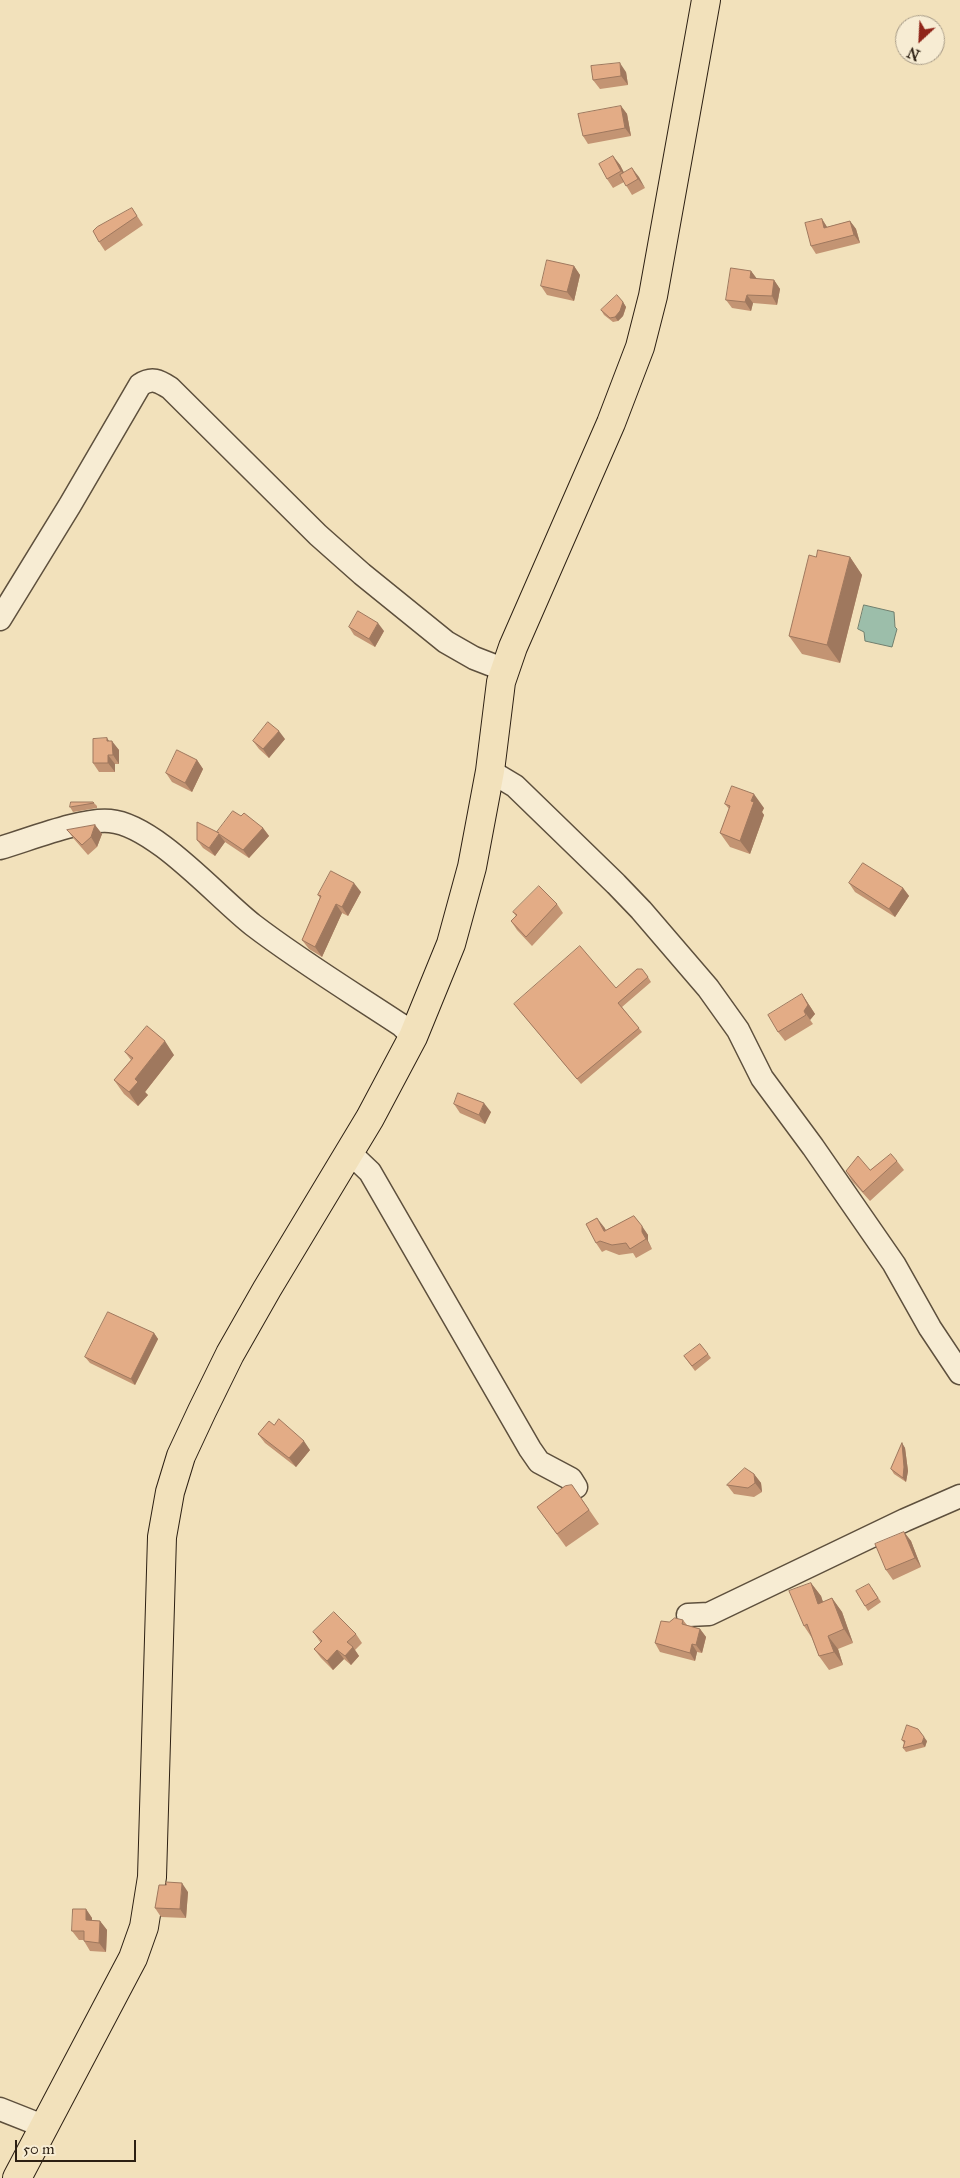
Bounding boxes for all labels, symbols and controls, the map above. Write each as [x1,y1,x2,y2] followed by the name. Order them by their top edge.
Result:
[895,15,945,65] north arrow
[905,43,923,63] text: N
[18,2130,139,2162] scale bar
[23,2140,55,2158] text: 50 m

